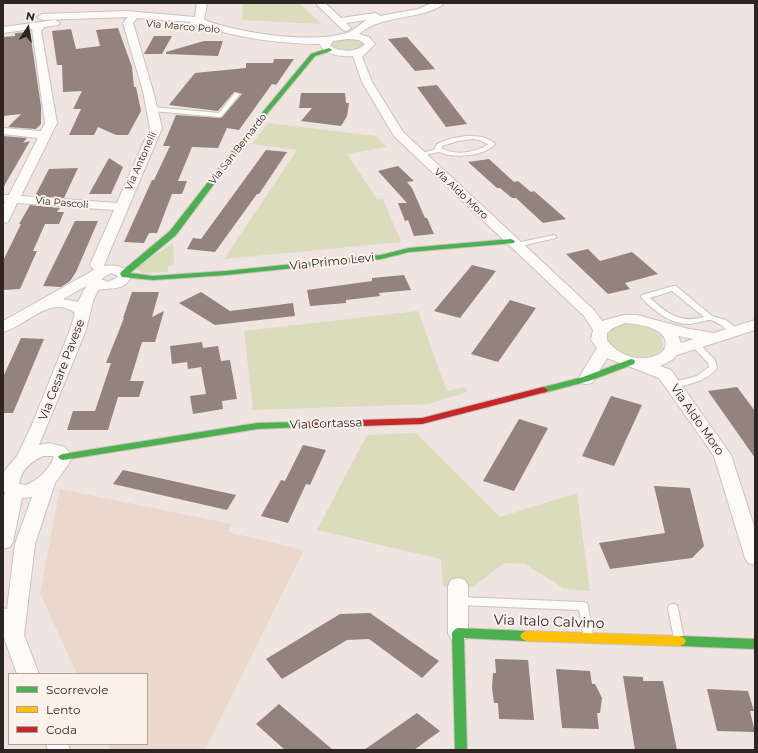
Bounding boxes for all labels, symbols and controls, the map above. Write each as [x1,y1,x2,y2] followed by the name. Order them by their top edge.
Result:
[8,8,48,48] north arrow
[25,8,36,24] text: N
[146,18,220,36] street label: Via Marco Polo
[207,111,269,187] street label: Via San Bernardo
[123,130,159,192] street label: Via Antonelli
[431,166,491,222] street label: Via Aldo Moro
[35,195,89,211] street label: Via Pascoli
[289,250,375,274] street label: Via Primo Levi
[36,317,88,423] street label: Via Cesare Pavese
[667,382,727,458] street label: Via Aldo Moro
[289,416,363,432] street label: Via Cortassa
[493,612,605,632] street label: Via Italo Calvino
[8,673,148,745] legend
[46,682,108,697] text: Scorrevole
[46,702,81,717] text: Lento
[46,722,77,737] text: Coda

